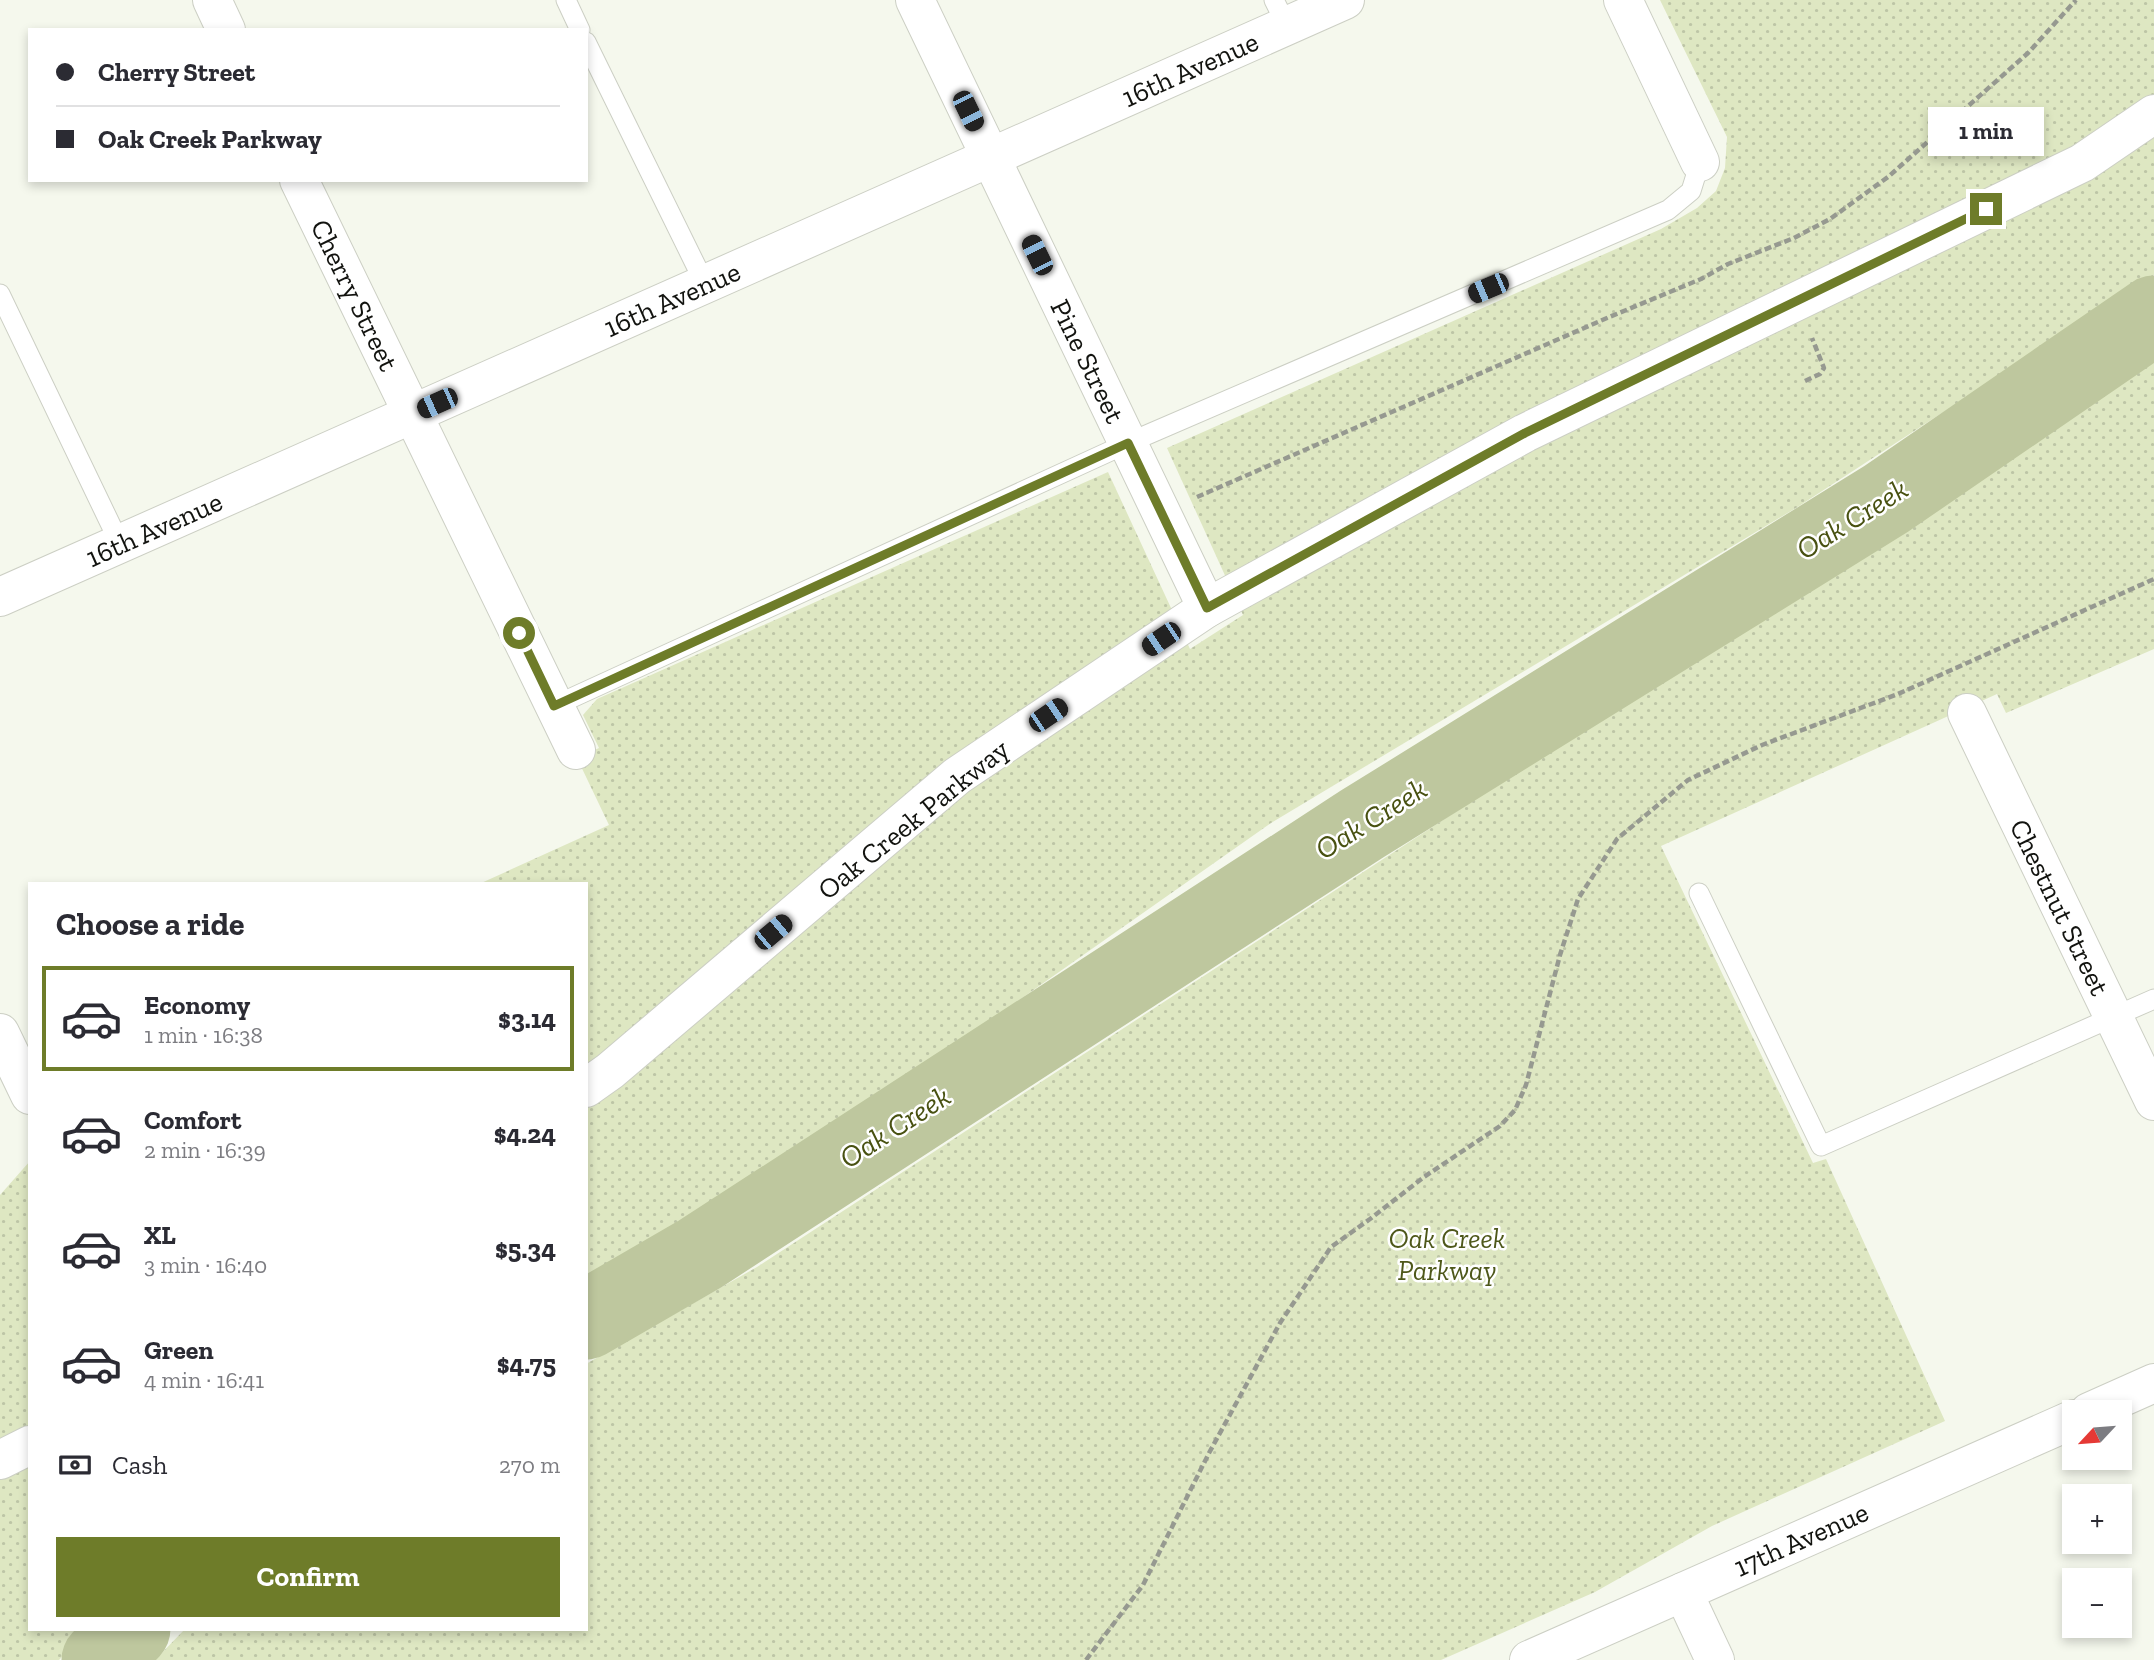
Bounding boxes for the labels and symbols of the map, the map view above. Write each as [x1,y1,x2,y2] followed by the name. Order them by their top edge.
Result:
[1117,25,1263,114] street label: 16th Avenue
[950,88,987,134] car
[1928,108,2044,156] callout: 1 min
[1970,193,2002,225] route end
[304,214,406,377] street label: Cherry Street
[1019,232,1056,278] car
[599,255,745,344] street label: 16th Avenue
[1465,270,1512,306] car
[1044,294,1132,429] street label: Pine Street
[414,385,461,421] car
[1790,471,1914,567] water label: Oak Creek
[81,485,227,574] street label: 16th Avenue
[503,617,535,649] route start
[1138,619,1185,659] car
[1025,695,1072,735] car
[811,732,1016,906] street label: Oak Creek Parkway
[1309,771,1433,867] water label: Oak Creek
[2003,814,2117,1001] street label: Chestnut Street
[751,910,796,954] car
[833,1078,957,1176] water label: Oak Creek
[1389,1222,1505,1287] park label: Oak Creek Parkway
[2062,1400,2132,1470] north arrow
[1729,1495,1873,1584] street label: 17th Avenue

